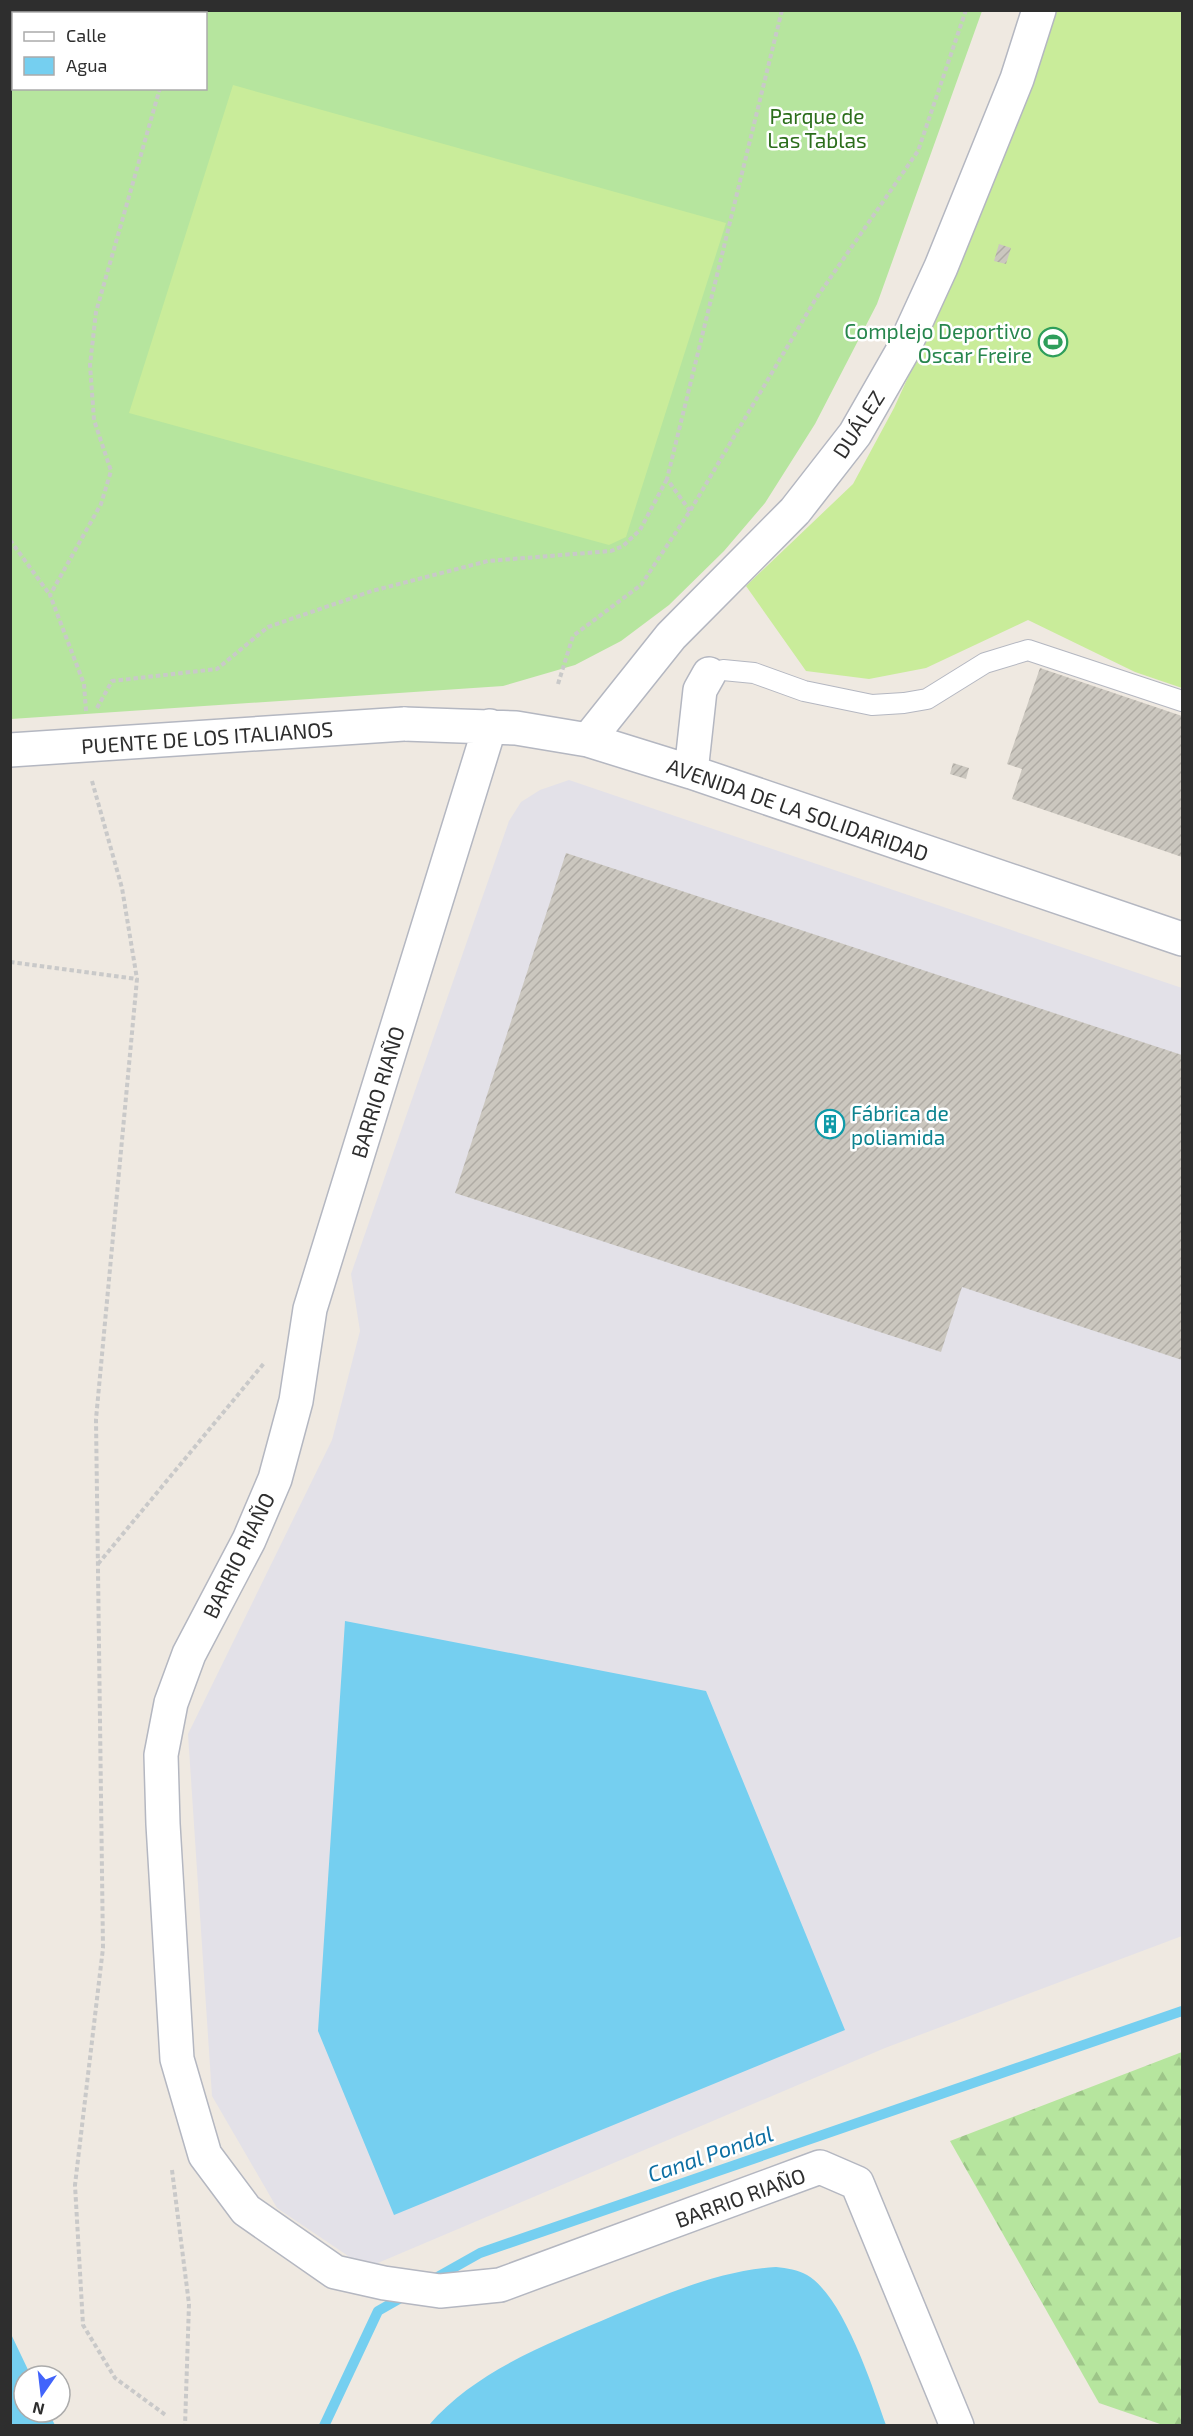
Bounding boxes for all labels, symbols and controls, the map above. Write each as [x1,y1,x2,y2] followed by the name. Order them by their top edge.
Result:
[12,12,207,90] legend
[66,24,107,46] text: Calle
[66,54,107,76] text: Agua
[767,103,867,152] park label: Parque de Las Tablas
[844,318,1032,367] place label: Complejo Deportivo Oscar Freire
[1037,326,1069,358] sports icon: Complejo Deportivo Oscar Freire
[827,386,889,462] street label: DUÁLEZ
[80,716,334,758] street label: PUENTE DE LOS ITALIANOS
[664,752,932,866] street label: AVENIDA DE LA SOLIDARIDAD
[345,1023,409,1161] street label: BARRIO RIAÑO
[851,1100,949,1149] place label: Fábrica de poliamida
[814,1108,846,1140] building icon: Fábrica de poliamida
[197,1488,279,1622] street label: BARRIO RIAÑO
[644,2119,776,2187] water label: Canal Pondal
[672,2162,808,2232] street label: BARRIO RIAÑO
[12,2364,72,2424] north arrow
[30,2398,46,2420] text: N

